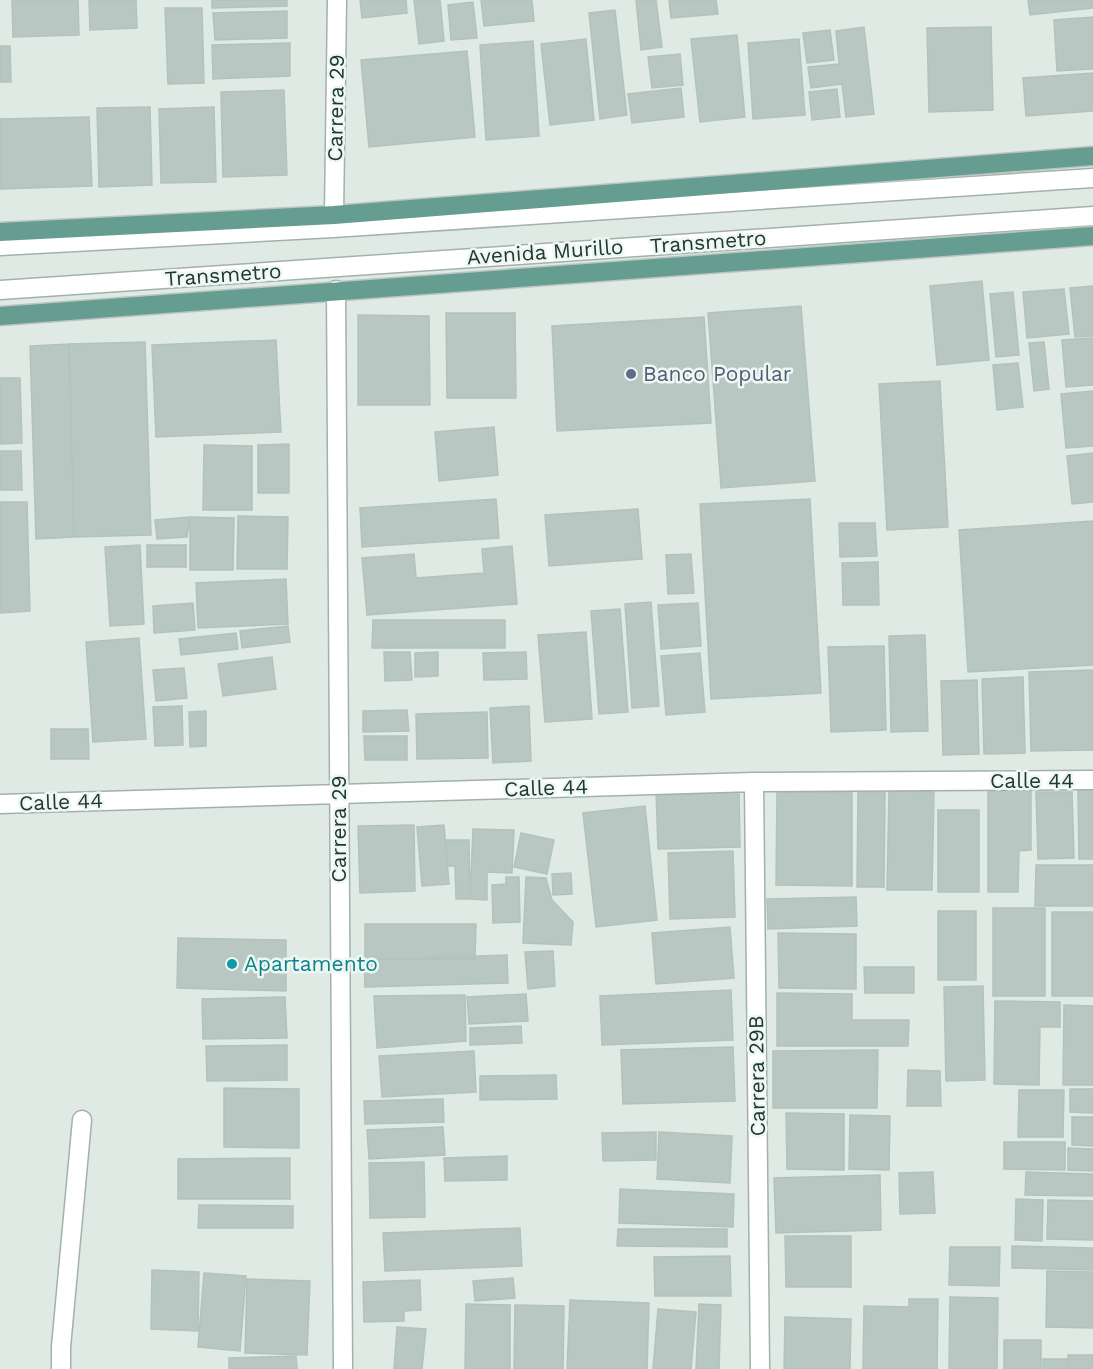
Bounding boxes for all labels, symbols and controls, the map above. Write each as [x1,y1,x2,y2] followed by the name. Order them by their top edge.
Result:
[322,54,349,162] street label: Carrera 29
[649,225,767,258] street label: Transmetro
[466,234,624,269] street label: Avenida Murillo
[164,258,282,291] street label: Transmetro
[643,361,792,386] place label: Banco Popular
[624,367,638,381] marker: Banco Popular
[990,768,1074,793] street label: Calle 44
[504,774,588,801] street label: Calle 44
[326,775,351,883] street label: Carrera 29
[19,788,103,815] street label: Calle 44
[244,951,378,976] place label: Apartamento
[225,957,239,971] marker: Apartamento
[743,1015,770,1137] street label: Carrera 29B

